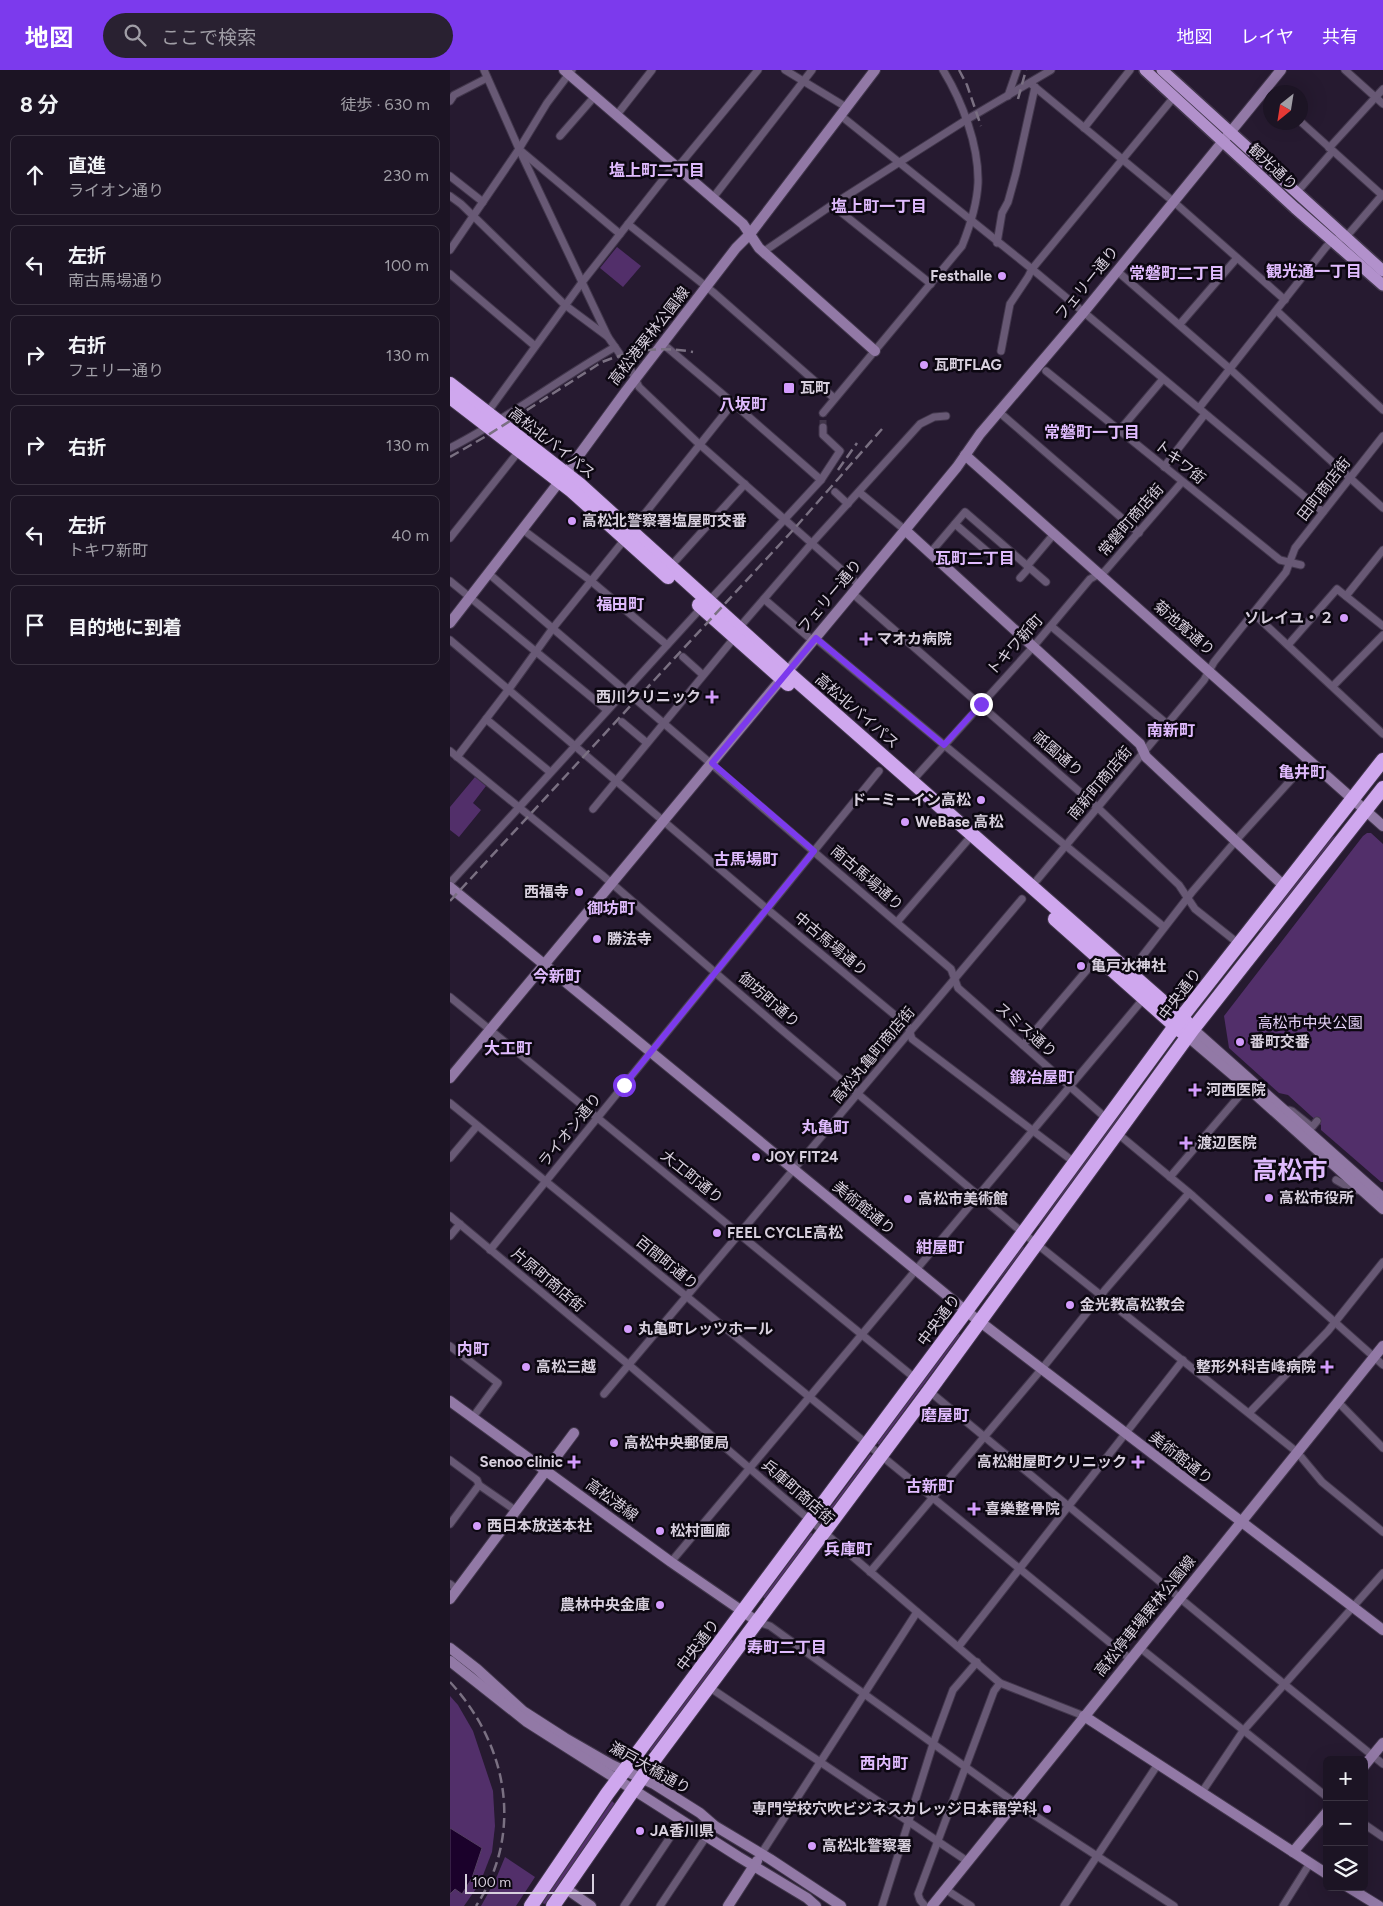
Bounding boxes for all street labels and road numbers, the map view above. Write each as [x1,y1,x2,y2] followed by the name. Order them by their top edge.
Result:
[1245,140,1301,194] street label: 観光通り
[1052,242,1122,324] street label: フェリー通り
[605,283,693,389] street label: 高松港栗林公園線
[505,404,599,482] street label: 高松北バイパス
[1151,436,1209,488] street label: トキワ街
[1294,454,1354,524] street label: 田町商店街
[1095,480,1167,560] street label: 常磐町商店街
[794,556,866,636] street label: フェリー通り
[1150,597,1218,659] street label: 菊池寛通り
[983,611,1047,679] street label: トキワ新町
[812,670,902,752] street label: 高松北バイパス
[1029,728,1087,780] street label: 祇園通り
[1064,743,1136,823] street label: 南新町商店街
[827,842,907,914] street label: 南古馬場通り
[791,908,871,980] street label: 中古馬場通り
[1155,965,1205,1023] street label: 中央通り
[735,969,803,1031] street label: 御坊町通り
[992,999,1060,1061] street label: スミス通り
[828,1003,918,1107] street label: 高松丸亀町商店街
[535,1089,605,1171] street label: ライオン通り
[657,1146,727,1208] street label: 大工町通り
[829,1177,899,1239] street label: 美術館通り
[632,1232,702,1294] street label: 百間町通り
[508,1244,588,1316] street label: 片原町商店街
[914,1291,964,1349] street label: 中央通り
[1146,1428,1216,1488] street label: 美術館通り
[758,1456,838,1528] street label: 兵庫町商店街
[582,1475,642,1525] street label: 高松港線
[1091,1552,1199,1680] street label: 高松停車場栗林公園線
[673,1616,723,1674] street label: 中央通り
[606,1738,694,1798] street label: 瀬戸大橋通り

